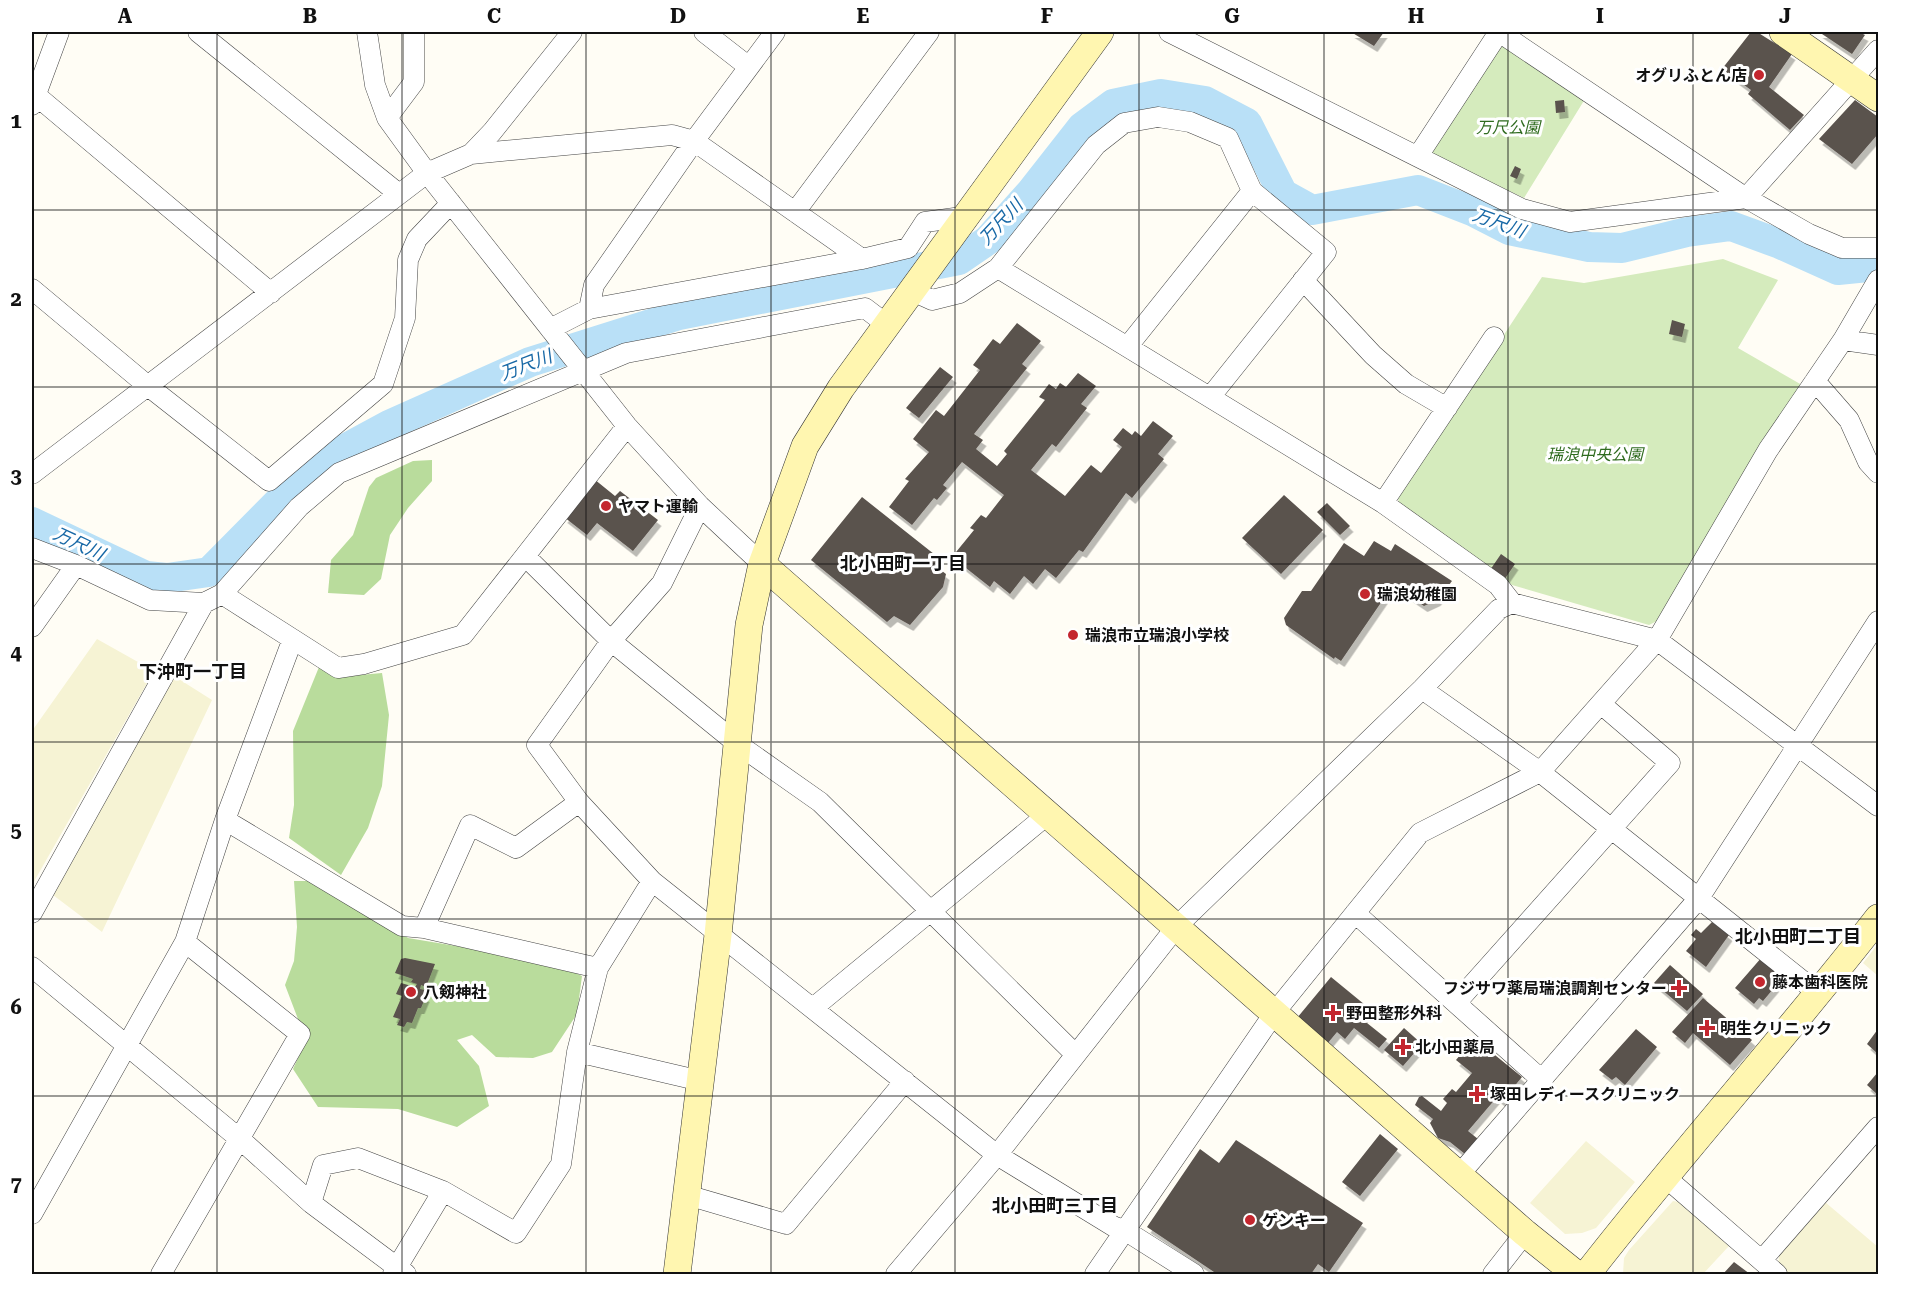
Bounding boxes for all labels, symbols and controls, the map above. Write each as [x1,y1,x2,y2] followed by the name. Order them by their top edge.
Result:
[118,4,133,28] text: A
[303,4,317,28] text: B
[487,4,501,28] text: C
[670,4,686,28] text: D
[857,4,870,28] text: E
[1041,4,1053,28] text: F
[1224,4,1240,28] text: G
[1408,4,1424,28] text: H
[1596,4,1604,28] text: I
[1779,4,1791,28] text: J
[1635,66,1747,85] place label: オグリふとん店
[1752,68,1766,82] marker: オグリふとん店
[10,109,22,133] text: 1
[1476,118,1542,137] park label: 万尺公園
[975,193,1028,249] water label: 万尺川
[1470,203,1530,242] water label: 万尺川
[10,287,22,311] text: 2
[497,344,557,384] water label: 万尺川
[1547,445,1645,464] park label: 瑞浪中央公園
[10,464,22,488] text: 3
[618,497,698,516] place label: ヤマト運輸
[599,499,613,513] marker: ヤマト運輸
[50,523,110,565] water label: 万尺川
[840,553,966,574] district label: 北小田町一丁目
[1377,585,1457,604] place label: 瑞浪幼稚園
[1358,587,1372,601] marker: 瑞浪幼稚園
[1085,626,1229,645] place label: 瑞浪市立瑞浪小学校
[1066,628,1080,642] marker: 瑞浪市立瑞浪小学校
[10,641,22,665] text: 4
[139,661,247,682] district label: 下沖町一丁目
[10,818,22,842] text: 5
[1735,926,1861,947] district label: 北小田町二丁目
[1772,973,1868,992] place label: 藤本歯科医院
[1753,975,1767,989] marker: 藤本歯科医院
[1443,979,1667,998] place label: フジサワ薬局瑞浪調剤センター
[1672,981,1686,995] marker: フジサワ薬局瑞浪調剤センター
[423,983,487,1002] place label: 八剱神社
[404,985,418,999] marker: 八剱神社
[10,995,22,1019] text: 6
[1324,1004,1342,1022] marker: 野田整形外科
[1346,1004,1442,1023] place label: 野田整形外科
[1698,1019,1716,1037] marker: 明生クリニック
[1720,1019,1832,1038] place label: 明生クリニック
[1415,1038,1495,1057] place label: 北小田薬局
[1396,1040,1410,1054] marker: 北小田薬局
[1468,1085,1486,1103] marker: 塚田レディースクリニック
[1490,1085,1680,1104] place label: 塚田レディースクリニック
[10,1172,22,1196] text: 7
[992,1195,1118,1216] district label: 北小田町三丁目
[1262,1211,1326,1230] place label: ゲンキー
[1243,1213,1257,1227] marker: ゲンキー

